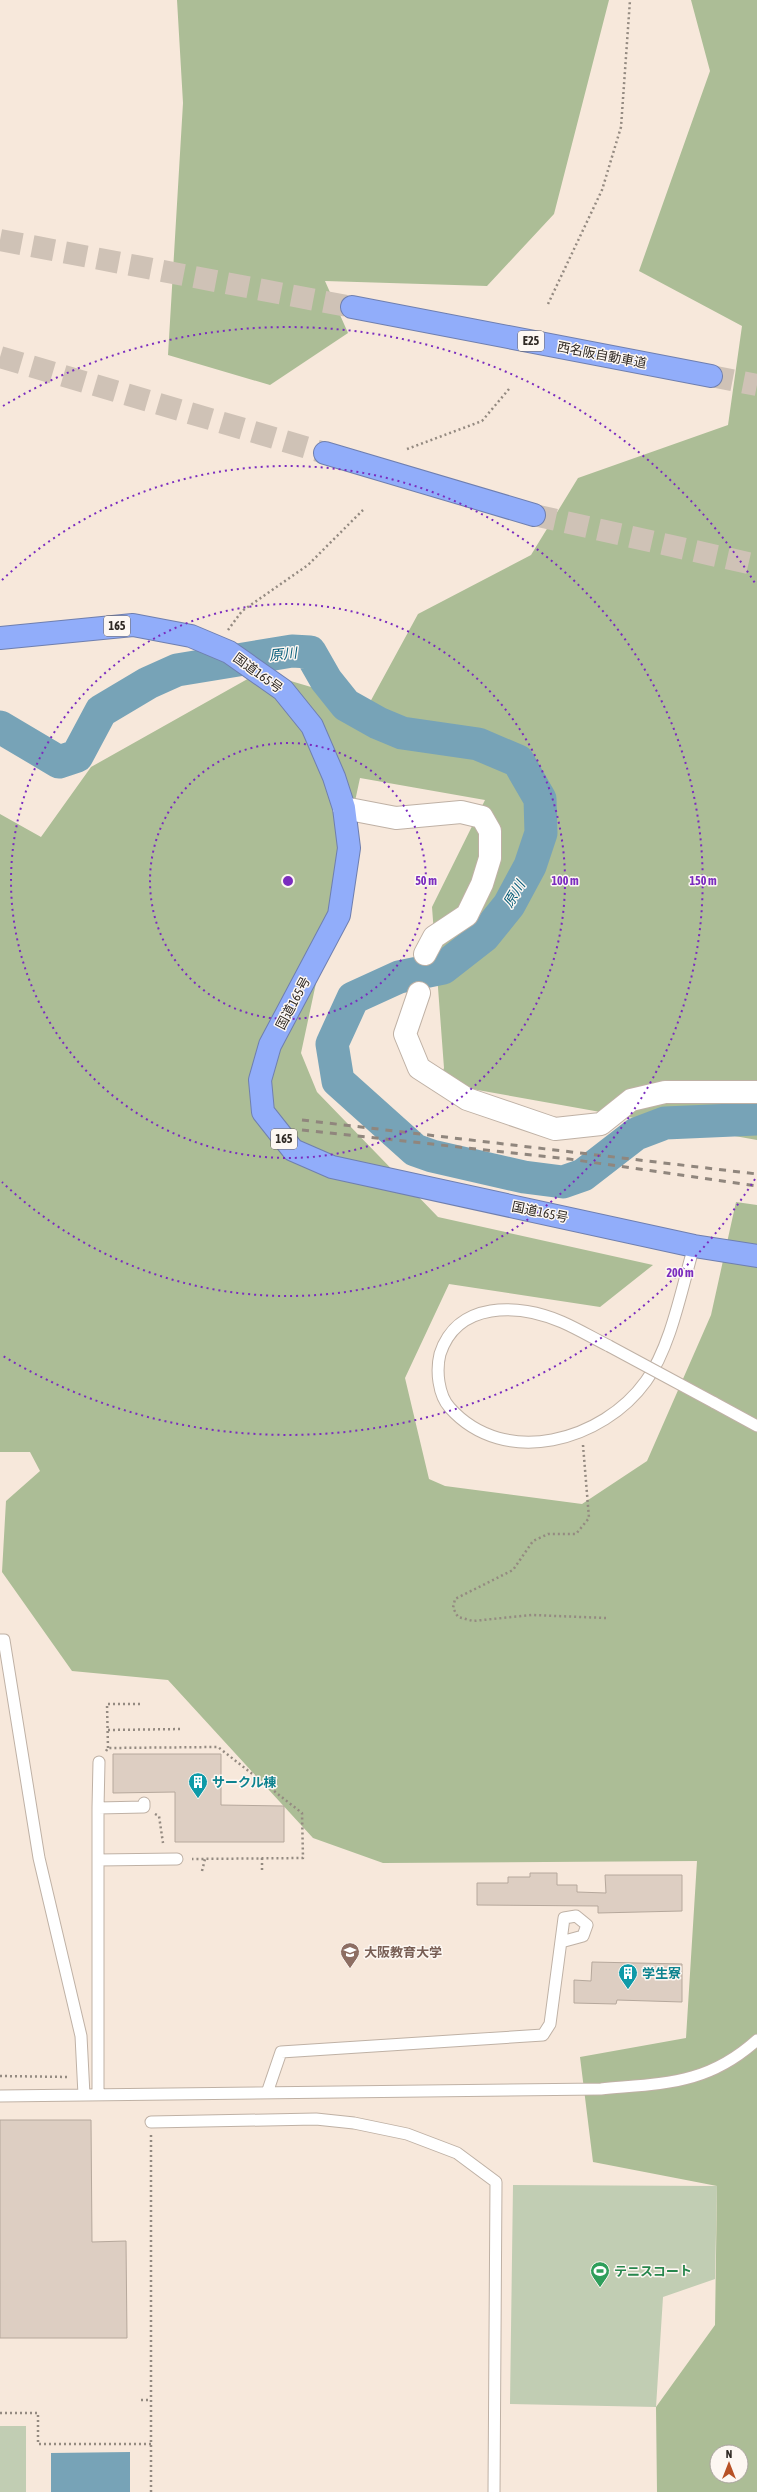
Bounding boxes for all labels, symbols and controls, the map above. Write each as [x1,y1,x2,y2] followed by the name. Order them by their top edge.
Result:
[518,331,544,351] road number: E25
[556,339,648,371] street label: 西名阪自動車道
[104,616,130,636] road number: 165
[268,644,300,663] water label: 原川
[230,650,286,696] street label: 国道165号
[281,874,295,888] centre of rings
[415,874,437,888] text: 50 m
[551,874,579,888] text: 100 m
[689,874,717,888] text: 150 m
[500,876,529,910] water label: 原川
[273,974,313,1032] street label: 国道165号
[271,1129,297,1149] road number: 165
[510,1199,570,1225] street label: 国道165号
[666,1266,694,1280] text: 200 m
[187,1771,209,1799] building icon: サークル棟
[212,1775,277,1790] place label: サークル棟
[339,1941,361,1969] school or university icon: 大阪教育大学
[364,1945,442,1960] place label: 大阪教育大学
[617,1962,639,1990] building icon: 学生寮
[642,1966,681,1981] place label: 学生寮
[589,2260,611,2288] sports icon: テニスコート
[614,2264,692,2279] place label: テニスコート
[709,2444,749,2484] north arrow
[726,2448,732,2460] text: N

